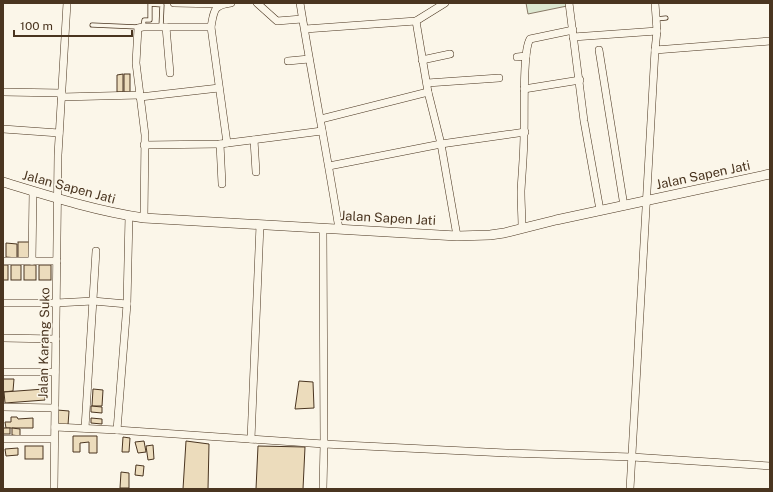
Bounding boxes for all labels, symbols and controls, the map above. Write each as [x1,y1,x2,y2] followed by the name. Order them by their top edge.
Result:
[14,12,132,38] scale bar
[20,19,53,33] text: 100 m
[655,158,751,192] street label: Jalan Sapen Jati
[21,167,117,207] street label: Jalan Sapen Jati
[340,208,436,228] street label: Jalan Sapen Jati
[36,287,52,399] street label: Jalan Karang Suko

